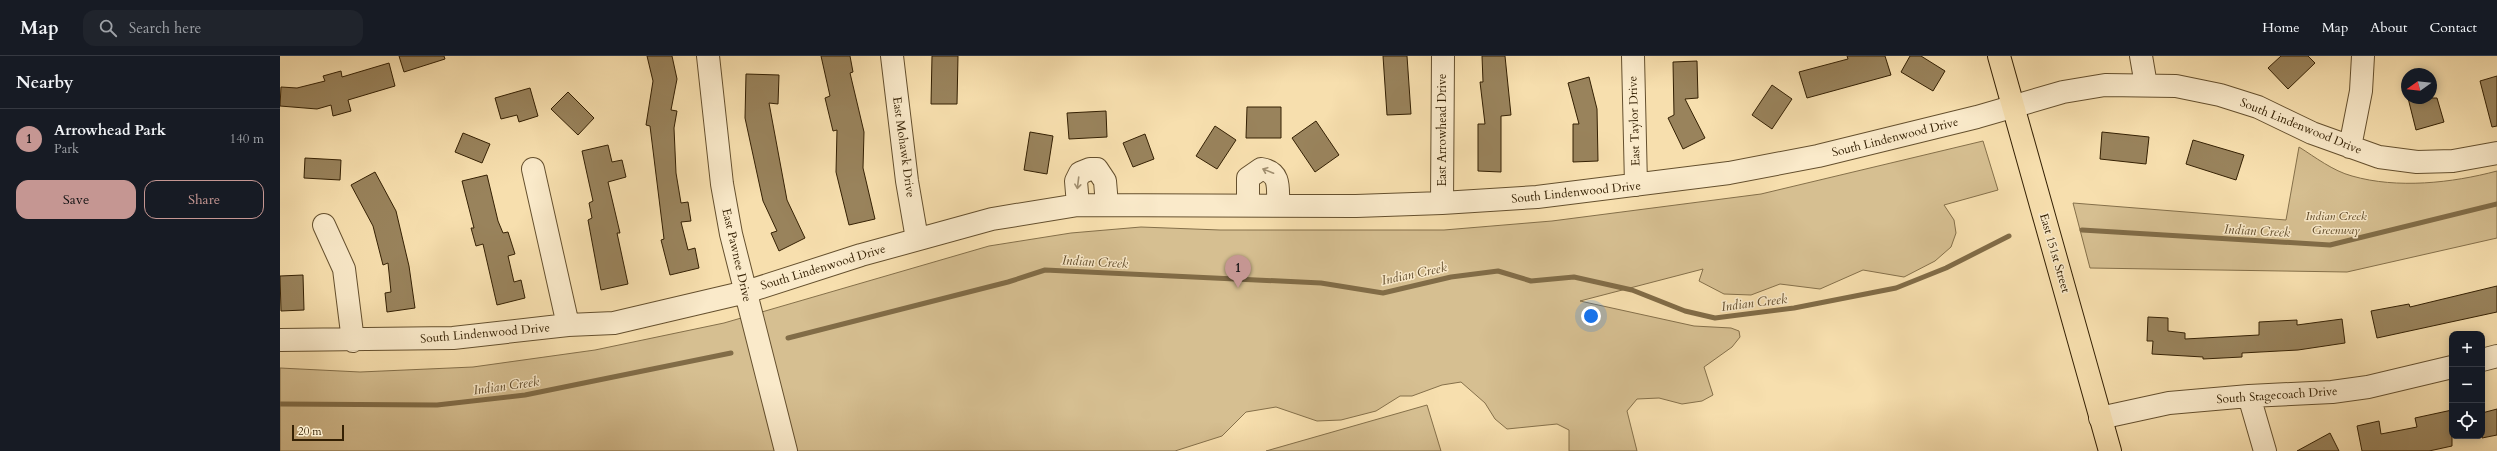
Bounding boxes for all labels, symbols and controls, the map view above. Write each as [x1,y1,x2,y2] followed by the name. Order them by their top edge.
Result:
[83,10,363,46] search box
[20,15,59,41] text: Map
[97,17,119,39] icon: search
[129,18,201,38] text: Search here
[2262,18,2300,37] text: Home
[2322,18,2348,37] text: Map
[2370,18,2407,37] text: About
[2429,18,2477,37] text: Contact
[2401,68,2437,104] north arrow
[16,71,73,94] text: Nearby
[1434,74,1450,186] street label: East Arrowhead Drive
[1624,76,1644,166] street label: East Taylor Drive
[2238,94,2364,158] street label: South Lindenwood Drive
[889,96,919,198] street label: East Mohawk Drive
[1830,114,1960,160] street label: South Lindenwood Drive
[54,120,166,140] text: Arrowhead Park
[26,130,32,148] text: 1
[230,130,264,148] text: 140 m
[54,140,79,158] text: Park
[1262,167,1274,175] one-way arrow
[1074,177,1082,190] one-way arrow
[1511,177,1641,207] street label: South Lindenwood Drive
[16,180,136,219] button: Save
[144,180,264,219] button: Share
[718,207,756,303] street label: East Pawnee Drive
[2305,208,2367,238] park label: Indian Creek Greenway
[2036,211,2074,295] street label: East 151st Street
[2223,220,2291,242] water label: Indian Creek
[758,240,888,294] street label: South Lindenwood Drive
[1061,251,1129,273] water label: Indian Creek
[1225,255,1251,288] pin: 1
[1380,258,1449,290] water label: Indian Creek
[1720,290,1789,316] water label: Indian Creek
[1581,306,1601,326] your location
[420,319,550,347] street label: South Lindenwood Drive
[2449,331,2485,439] map controls
[2449,331,2485,367] button: +
[2449,367,2485,403] button: −
[472,372,541,400] water label: Indian Creek
[2216,383,2338,407] street label: South Stagecoach Drive
[2449,403,2485,439] button: locate
[292,423,344,442] scale bar
[298,424,322,439] text: 20 m

